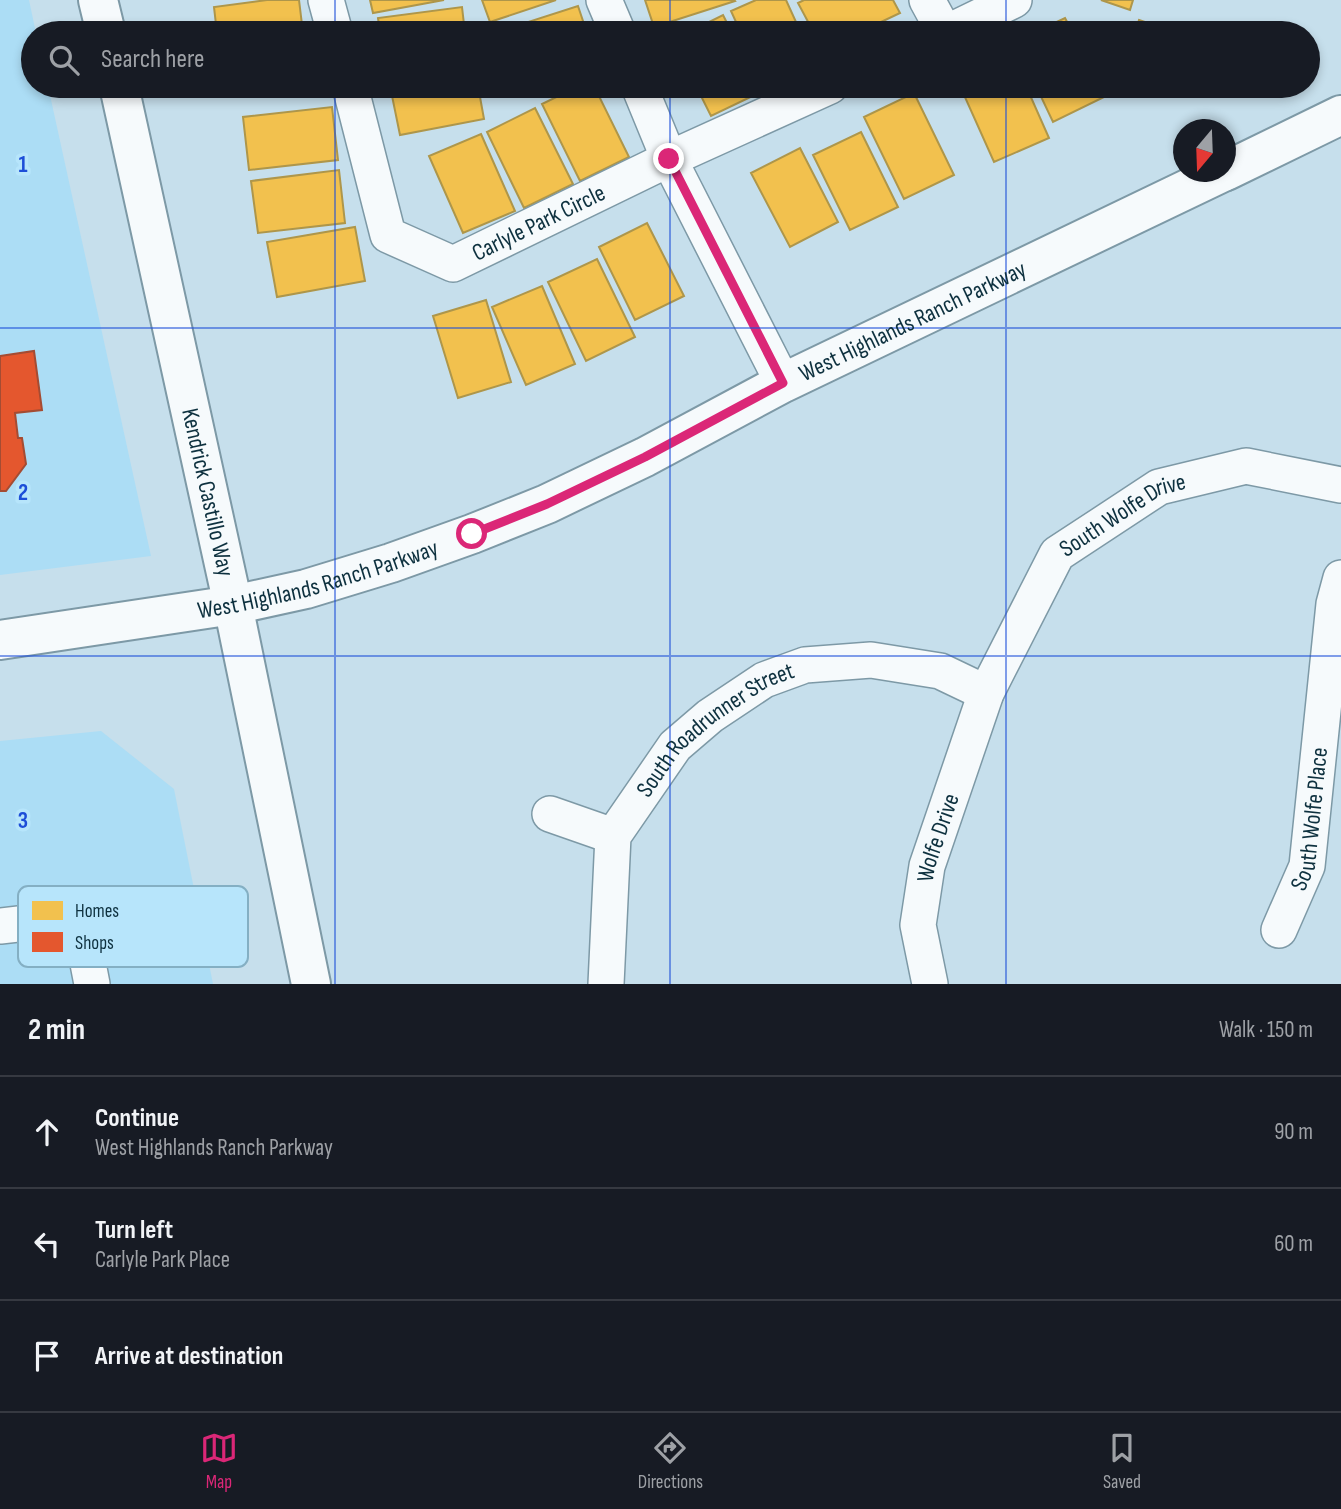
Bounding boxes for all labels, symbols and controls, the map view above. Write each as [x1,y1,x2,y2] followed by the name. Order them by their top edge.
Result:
[21,21,1320,98] search box
[45,41,83,79] icon: search
[101,44,204,75] text: Search here
[1173,119,1236,182] north arrow
[653,143,684,174] route end
[18,151,28,179] text: 1
[467,178,610,267] street label: Carlyle Park Circle
[794,254,1031,388] street label: West Highlands Ranch Parkway
[176,406,241,579] street label: Kendrick Castillo Way
[1054,467,1188,563] street label: South Wolfe Drive
[18,479,28,507] text: 2
[456,518,487,549] route start
[195,533,442,625] street label: West Highlands Ranch Parkway
[630,656,798,802] street label: South Roadrunner Street
[1284,746,1334,895] street label: South Wolfe Place
[910,790,965,884] street label: Wolfe Drive
[18,807,28,835] text: 3
[18,886,248,967] legend
[75,900,119,923] text: Homes
[75,932,114,955] text: Shops
[28,1012,85,1048] text: 2 min
[1219,1016,1313,1044] text: Walk · 150 m
[95,1103,179,1134] text: Continue
[28,1113,66,1151] icon: ahead
[1274,1118,1313,1146] text: 90 m
[95,1134,333,1162] text: West Highlands Ranch Parkway
[95,1215,173,1246] text: Turn left
[28,1225,66,1263] icon: left
[1274,1230,1313,1258] text: 60 m
[95,1246,230,1274] text: Carlyle Park Place
[28,1337,66,1375] icon: arrive
[95,1341,283,1372] text: Arrive at destination
[200,1429,238,1494] tab: Map
[638,1429,703,1494] tab: Directions
[1103,1429,1141,1494] tab: Saved

